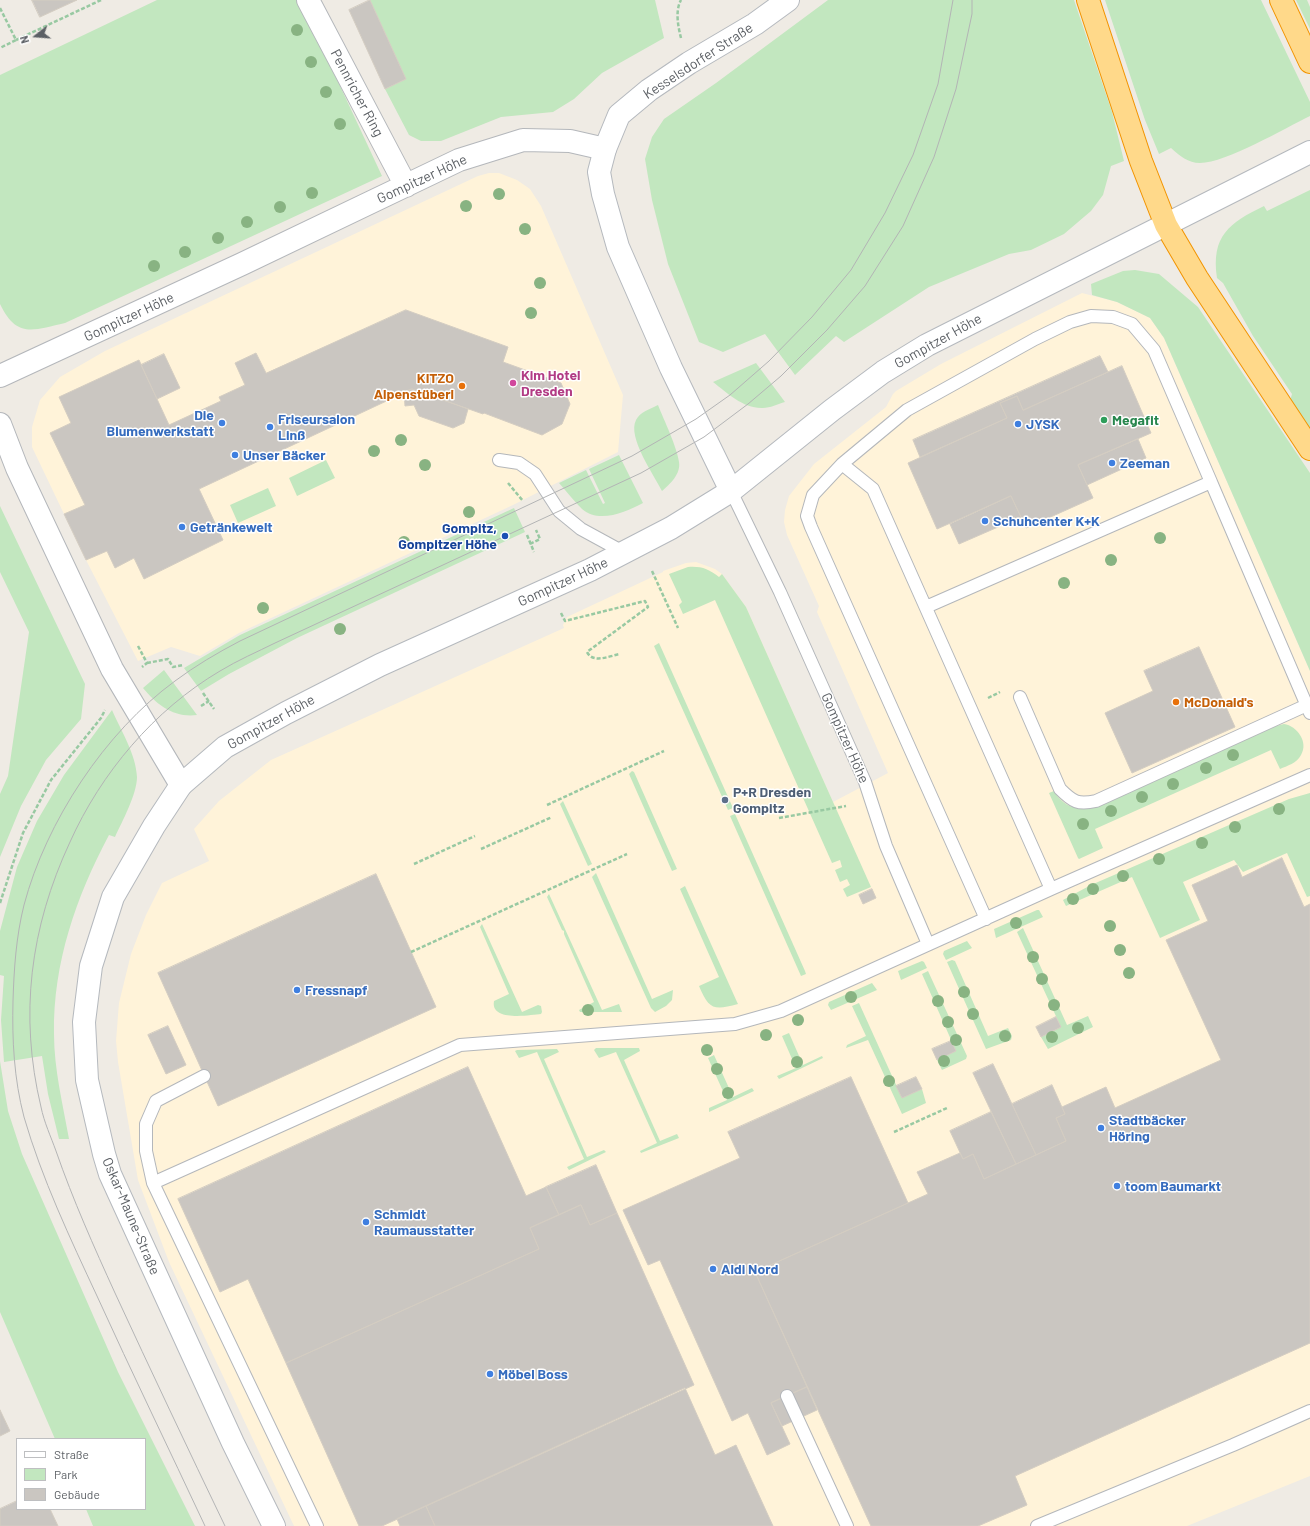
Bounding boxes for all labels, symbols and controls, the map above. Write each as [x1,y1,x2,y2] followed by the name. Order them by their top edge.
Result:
[16,16,56,56] north arrow
[640,19,756,103] street label: Kesselsdorfer Straße
[17,34,31,45] text: N
[327,46,387,140] street label: Pennricher Ring
[374,151,470,207] street label: Gompitzer Höhe
[81,289,177,345] street label: Gompitzer Höhe
[891,310,985,372] street label: Gompitzer Höhe
[521,367,580,400] place label: Kim Hotel Dresden
[374,370,454,402] place label: KITZO Alpenstüberl
[508,378,518,388] marker: Kim Hotel Dresden
[457,381,467,391] marker: KITZO Alpenstüberl
[107,407,214,440] place label: Die Blumenwerkstatt
[278,411,355,444] place label: Friseursalon Linß
[1112,412,1159,428] place label: Megafit
[1099,415,1109,425] marker: Megafit
[1026,416,1059,432] place label: JYSK
[217,418,227,428] marker: Die Blumenwerkstatt
[1013,419,1023,429] marker: JYSK
[265,422,275,432] marker: Friseursalon Linß
[243,447,326,463] place label: Unser Bäcker
[230,450,240,460] marker: Unser Bäcker
[1120,455,1170,471] place label: Zeeman
[1107,458,1117,468] marker: Zeeman
[993,513,1100,529] place label: Schuhcenter K+K
[980,516,990,526] marker: Schuhcenter K+K
[190,519,273,535] place label: Getränkewelt
[398,520,497,552] place label: Gompitz, Gompitzer Höhe
[177,522,187,532] marker: Getränkewelt
[500,531,510,541] marker: Gompitz, Gompitzer Höhe
[515,554,611,610] street label: Gompitzer Höhe
[818,690,872,786] street label: Gompitzer Höhe
[224,691,318,753] street label: Gompitzer Höhe
[1184,694,1253,710] place label: McDonald's
[1171,697,1181,707] marker: McDonald's
[733,784,811,816] place label: P+R Dresden Gompitz
[720,795,730,805] marker: P+R Dresden Gompitz
[305,982,368,998] place label: Fressnapf
[292,985,302,995] marker: Fressnapf
[1109,1112,1186,1144] place label: Stadtbäcker Höring
[1096,1123,1106,1133] marker: Stadtbäcker Höring
[99,1155,163,1277] street label: Oskar-Maune-Straße
[1125,1178,1221,1194] place label: toom Baumarkt
[1112,1181,1122,1191] marker: toom Baumarkt
[374,1206,474,1238] place label: Schmidt Raumausstatter
[361,1217,371,1227] marker: Schmidt Raumausstatter
[721,1261,778,1277] place label: Aldi Nord
[708,1264,718,1274] marker: Aldi Nord
[498,1366,568,1382] place label: Möbel Boss
[485,1369,495,1379] marker: Möbel Boss
[16,1438,146,1510] legend
[54,1447,89,1461] text: Straße
[54,1467,78,1481] text: Park
[54,1487,100,1501] text: Gebäude

